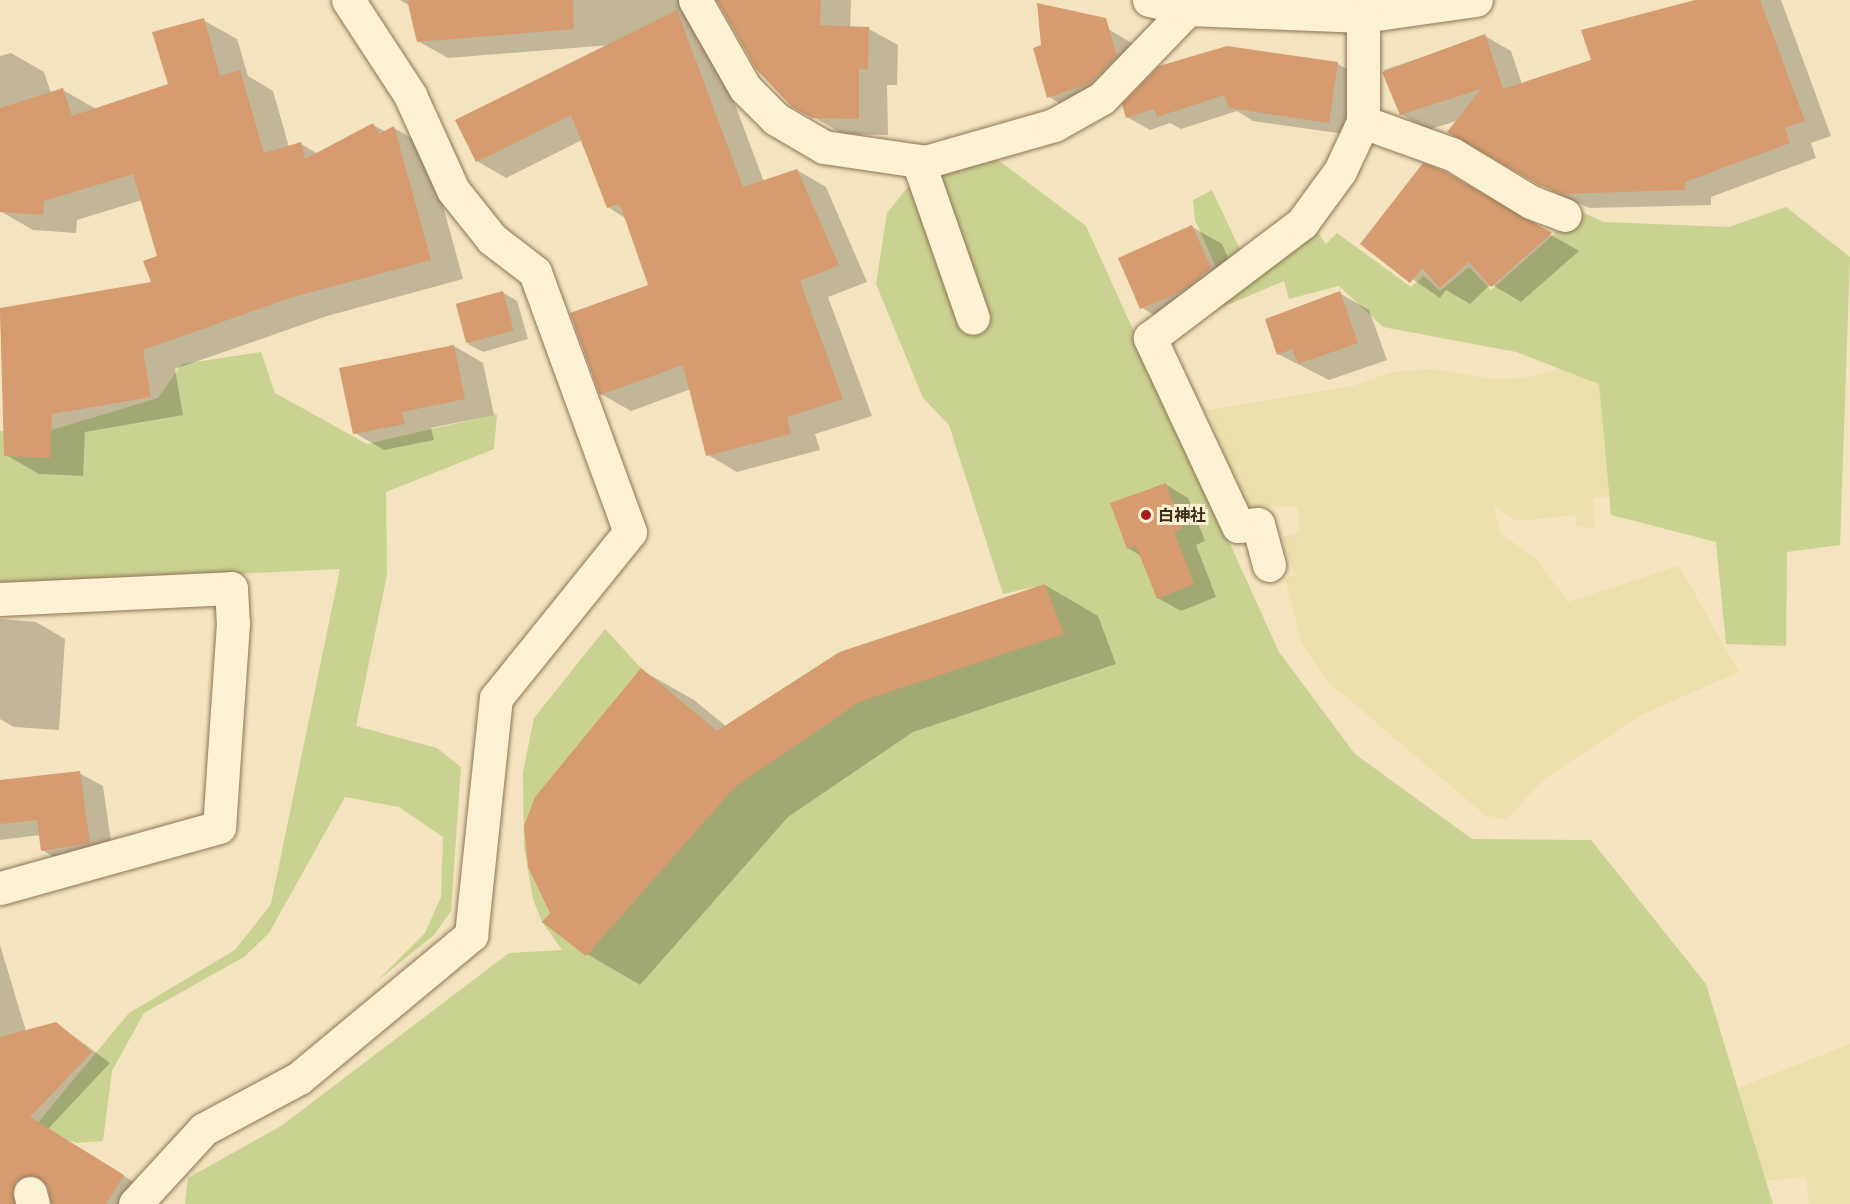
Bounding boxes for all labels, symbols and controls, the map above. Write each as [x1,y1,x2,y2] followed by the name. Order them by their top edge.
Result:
[1158,505,1206,525] place label: 白神社
[1139,508,1153,522] marker: 白神社

